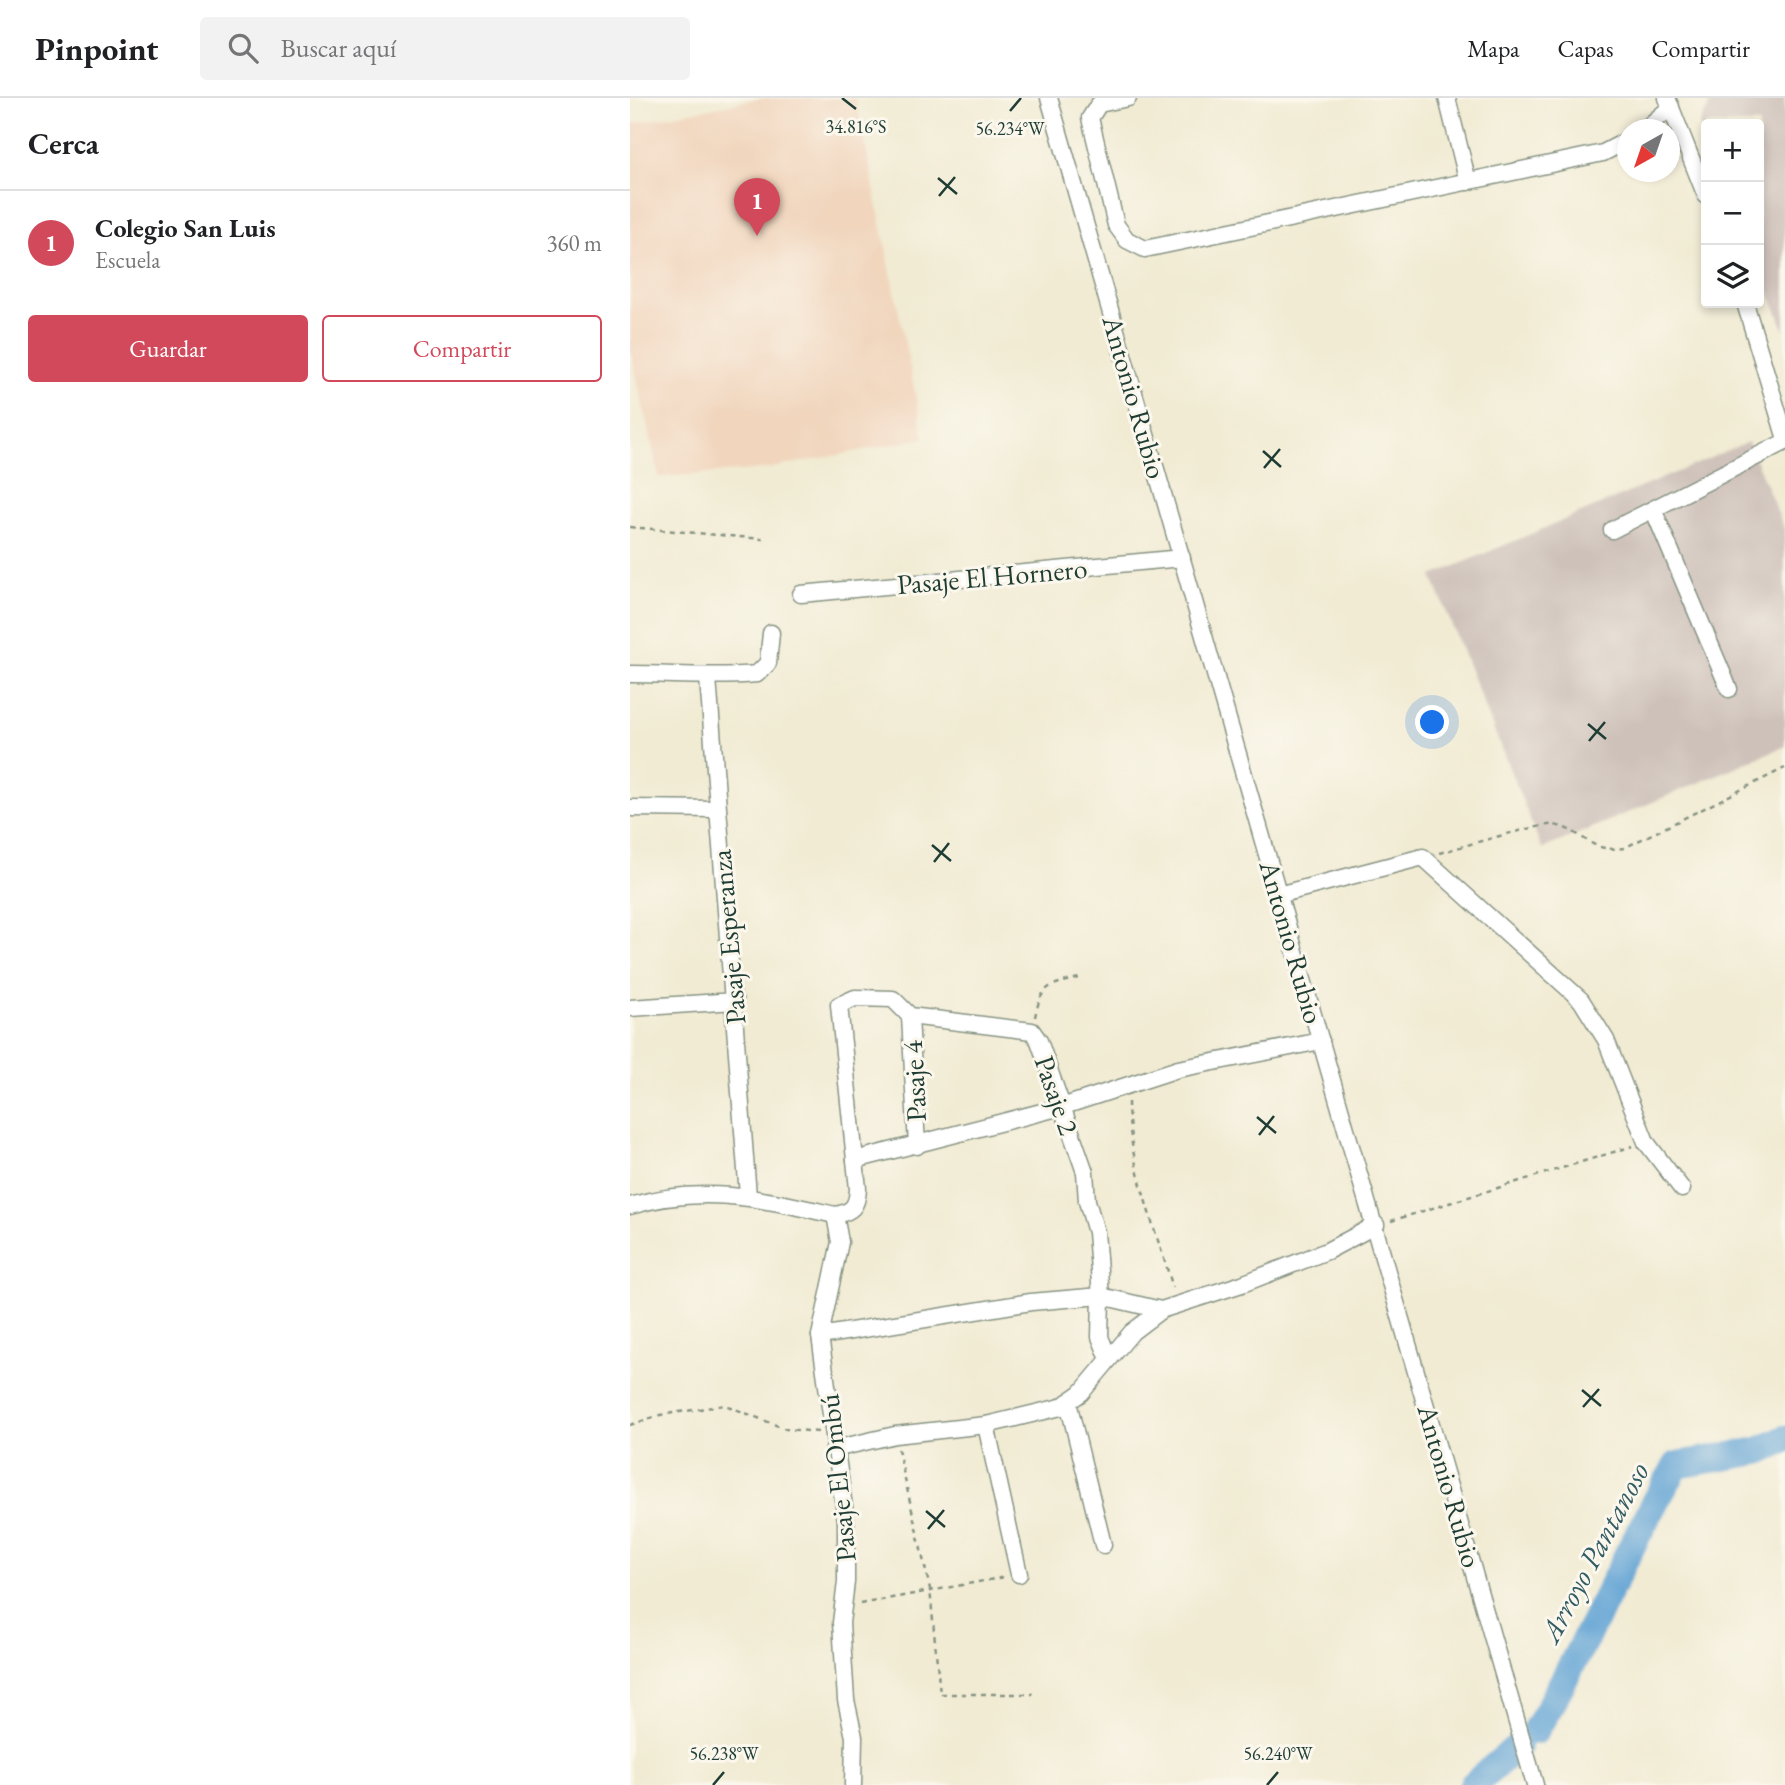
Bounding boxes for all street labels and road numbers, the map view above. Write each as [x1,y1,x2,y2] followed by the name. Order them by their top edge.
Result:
[1094,310,1175,483] street label: Antonio Rubio
[895,550,1089,602] street label: Pasaje El Hornero
[702,847,754,1026] street label: Pasaje Esperanza
[1251,855,1332,1028] street label: Antonio Rubio
[894,1039,934,1123] street label: Pasaje 4
[1027,1051,1087,1140] street label: Pasaje 2
[810,1392,864,1564] street label: Pasaje El Ombú
[1409,1399,1490,1572] street label: Antonio Rubio

